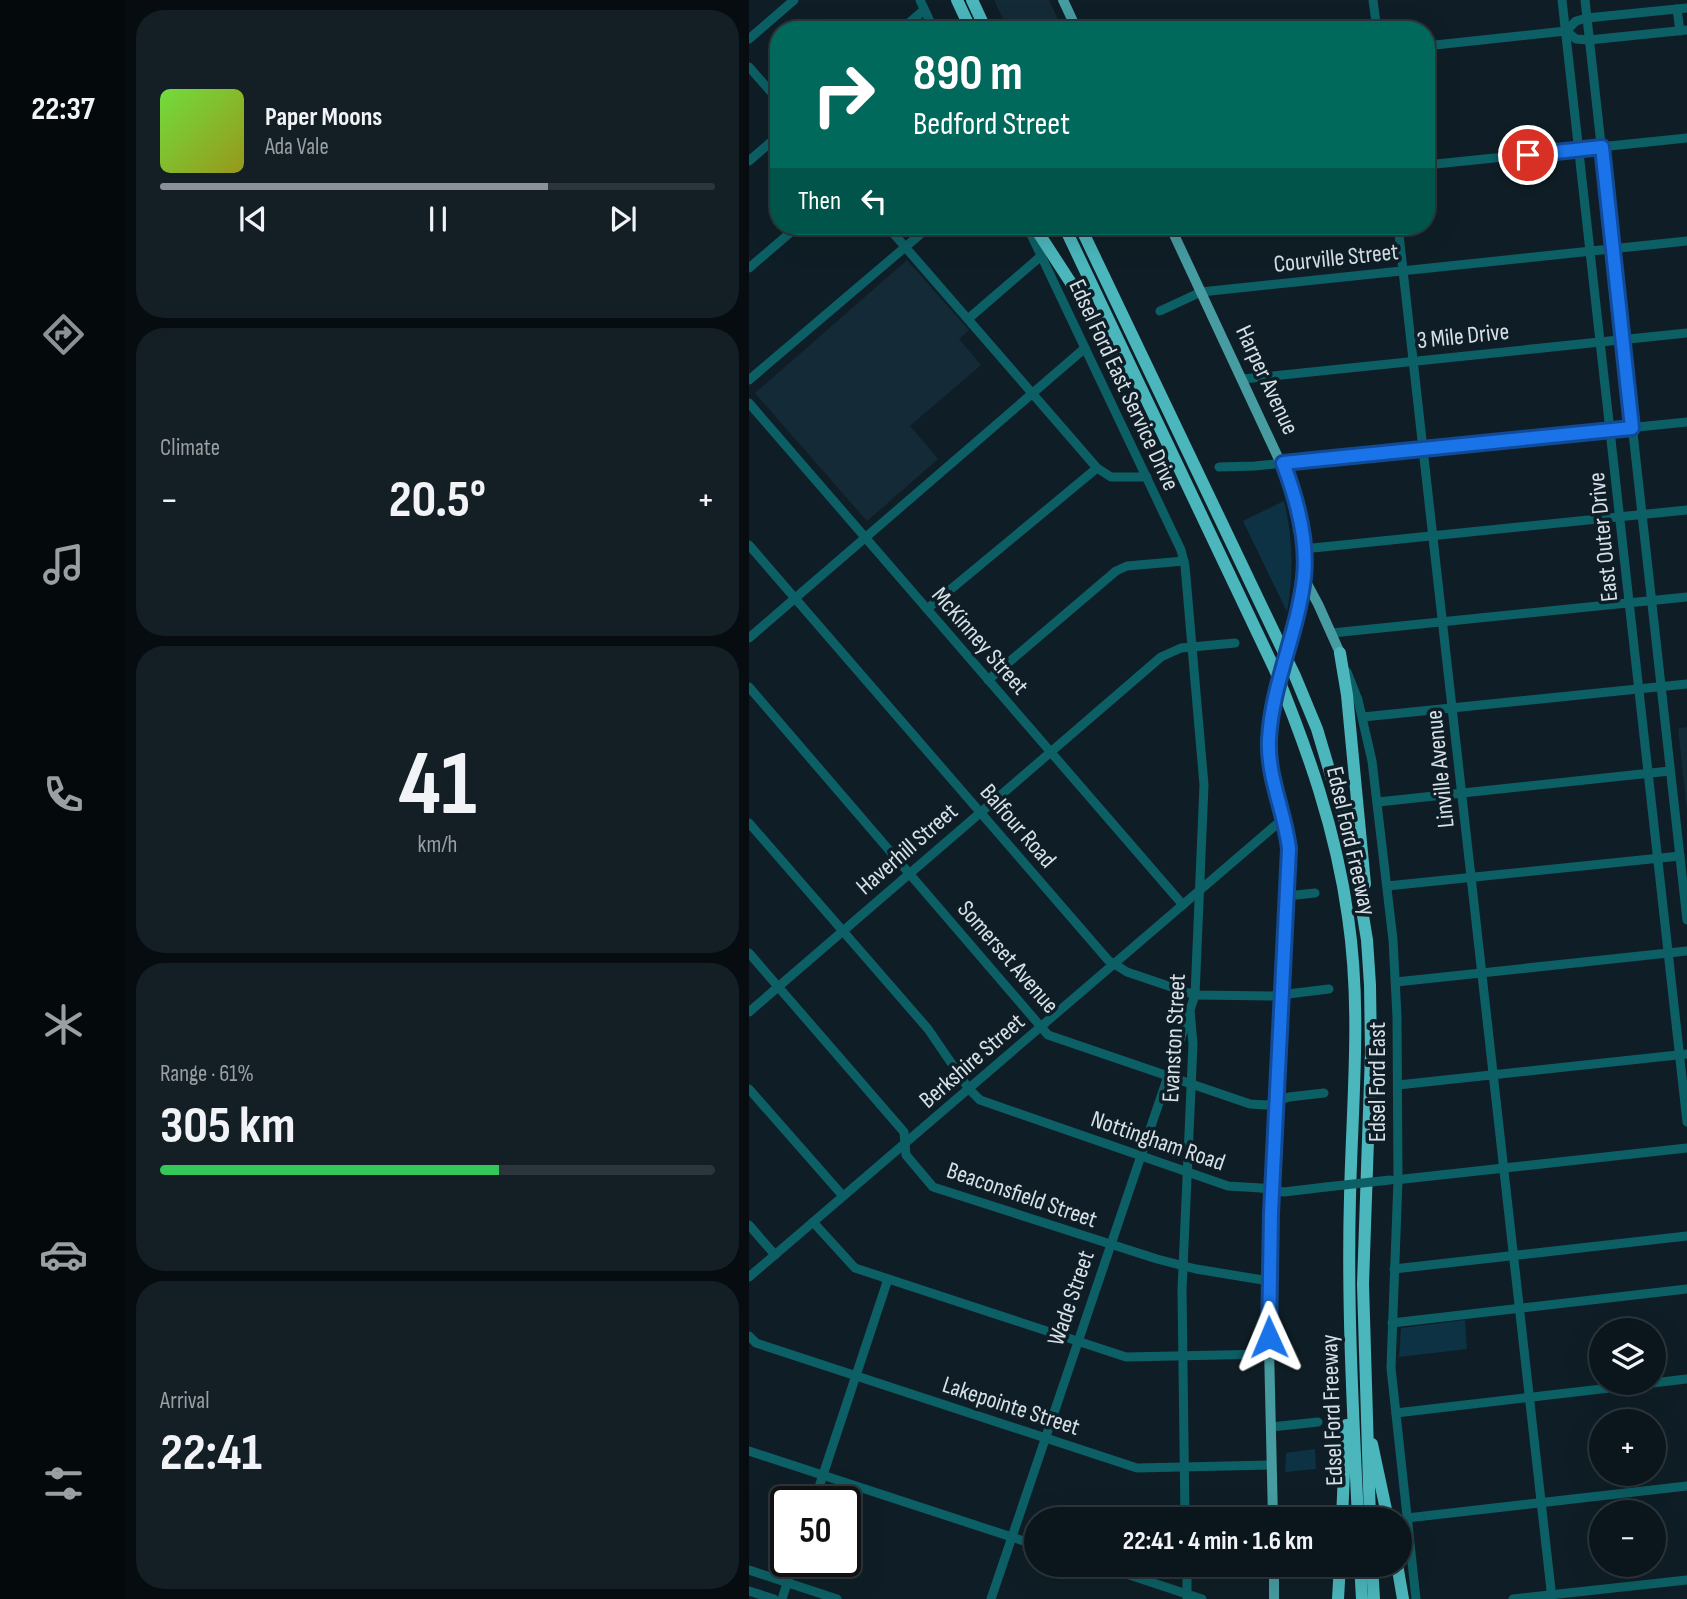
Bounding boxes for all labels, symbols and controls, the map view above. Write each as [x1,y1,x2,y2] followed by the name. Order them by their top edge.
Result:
[913,45,1023,104] text: 890 m
[798,49,889,140] icon: right
[31,90,95,129] text: 22:37
[265,102,382,133] text: Paper Moons
[913,105,1070,144] text: Bedford Street
[1498,125,1558,185] pin
[265,133,329,161] text: Ada Vale
[1509,136,1547,174] icon: arrive
[855,182,893,220] icon: left
[798,186,841,217] text: Then
[234,200,272,238] icon: previous
[419,200,457,238] icon: pause
[604,200,642,238] icon: next
[1272,237,1400,279] street label: Courville Street
[1062,275,1186,495] street label: Edsel Ford East Service Drive
[39,310,88,359] icon: directions
[1416,317,1510,355] street label: 3 Mile Drive
[1229,321,1305,439] street label: Harper Avenue
[160,434,220,462] text: Climate
[389,469,486,532] text: 20.5°
[1582,471,1624,603] street label: East Outer Drive
[160,478,179,523] text: −
[696,478,715,523] text: +
[39,540,88,589] icon: music
[925,581,1035,701] street label: McKinney Street
[1419,709,1461,829] street label: Linville Avenue
[398,731,477,840] text: 41
[1320,764,1382,918] street label: Edsel Ford Freeway
[39,770,88,819] icon: phone
[974,778,1062,874] street label: Balfour Road
[850,797,964,901] street label: Haverhill Street
[418,831,457,859] text: km/h
[951,895,1065,1019] street label: Somerset Avenue
[1156,973,1192,1103] street label: Evanston Street
[39,1000,88,1049] icon: climate
[913,1007,1031,1115] street label: Berkshire Street
[1363,1022,1392,1142] street label: Edsel Ford East
[160,1060,254,1088] text: Range · 61%
[160,1095,295,1158] text: 305 km
[1087,1105,1229,1177] street label: Nottingham Road
[943,1156,1101,1234] street label: Beaconsfield Street
[39,1230,88,1279] icon: car
[1041,1247,1101,1349] street label: Wade Street
[1232,1300,1306,1374] position arrow
[1589,1318,1666,1577] map controls
[1589,1318,1666,1395] button: layers
[1315,1334,1349,1486] street label: Edsel Ford Freeway
[939,1370,1083,1442] street label: Lakepointe Street
[160,1387,209,1415] text: Arrival
[1589,1409,1666,1486] button: +
[160,1422,262,1485] text: 22:41
[39,1459,88,1508] icon: filters
[770,1486,861,1577] speed limit sign: 50
[1589,1500,1666,1577] button: −
[1123,1526,1313,1557] text: 22:41 · 4 min · 1.6 km

